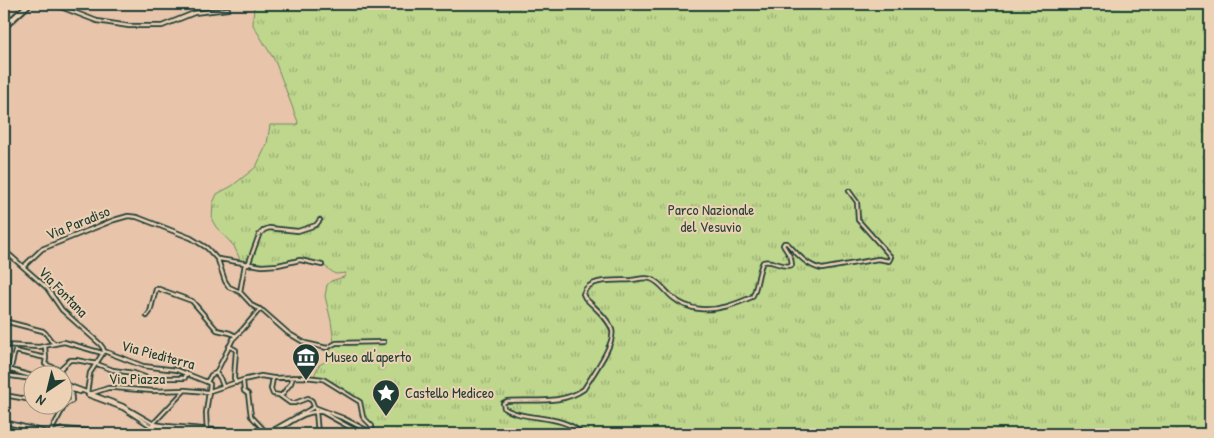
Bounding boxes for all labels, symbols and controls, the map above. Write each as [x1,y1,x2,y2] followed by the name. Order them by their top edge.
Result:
[668,199,754,237] park label: Parco Nazionale del Vesuvio
[43,200,113,245] street label: Via Paradiso
[34,262,93,322] street label: Via Fontana
[119,335,197,374] street label: Via Piediterra
[291,342,321,381] museum icon: Museo all'aperto
[325,346,411,367] place label: Museo all'aperto
[22,366,72,416] north arrow
[109,368,165,389] street label: Via Piazza
[371,378,401,417] place icon: Castello Mediceo
[405,382,494,403] place label: Castello Mediceo
[31,391,49,411] text: N

